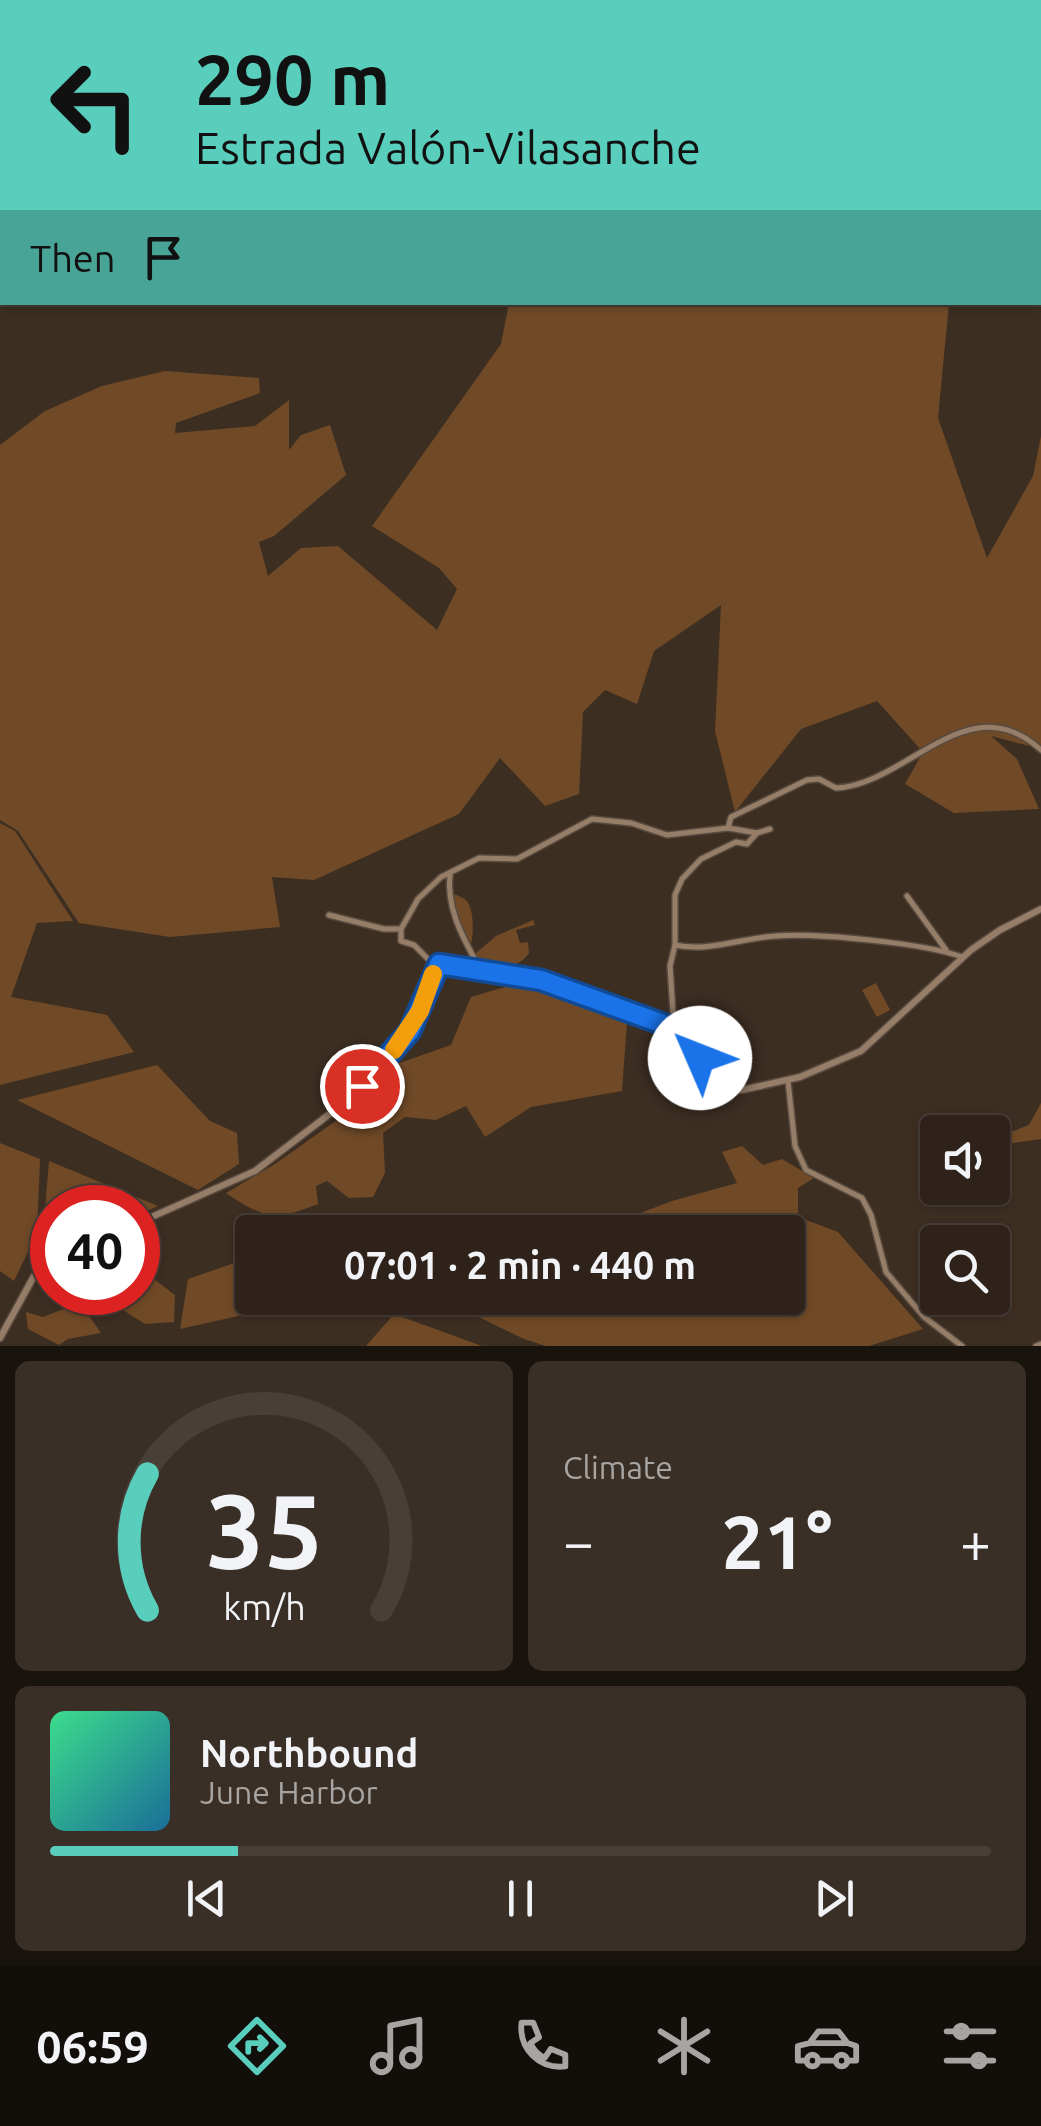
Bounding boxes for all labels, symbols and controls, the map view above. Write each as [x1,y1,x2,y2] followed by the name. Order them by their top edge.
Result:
[30,40,160,170] icon: left
[195,40,390,118] text: 290 m
[195,122,701,173] text: Estrada Valón-Vilasanche
[136,230,191,285] icon: arrive
[30,237,116,279] text: Then
[648,1006,752,1110] position arrow
[320,1044,405,1129] pin
[335,1059,390,1114] icon: arrive
[920,1115,1010,1315] map controls
[920,1115,1010,1205] button: sound
[30,1185,160,1315] speed limit sign: 40
[920,1225,1010,1315] button: search
[344,1244,696,1286] text: 07:01 · 2 min · 440 m
[563,1449,673,1485] text: Climate
[205,1471,323,1588] text: 35
[721,1499,833,1583] text: 21°
[563,1511,594,1572] text: −
[960,1511,991,1572] text: +
[223,1587,305,1627] text: km/h
[200,1732,418,1774] text: Northbound
[200,1774,378,1810] text: June Harbor
[179,1871,234,1926] icon: previous
[493,1871,548,1926] icon: pause
[807,1871,862,1926] icon: next
[222,2011,292,2081] icon: directions
[364,2011,434,2081] icon: music
[507,2011,577,2081] icon: phone
[649,2011,719,2081] icon: climate
[792,2011,862,2081] icon: car
[935,2011,1005,2081] icon: filters
[36,2021,149,2072] text: 06:59

